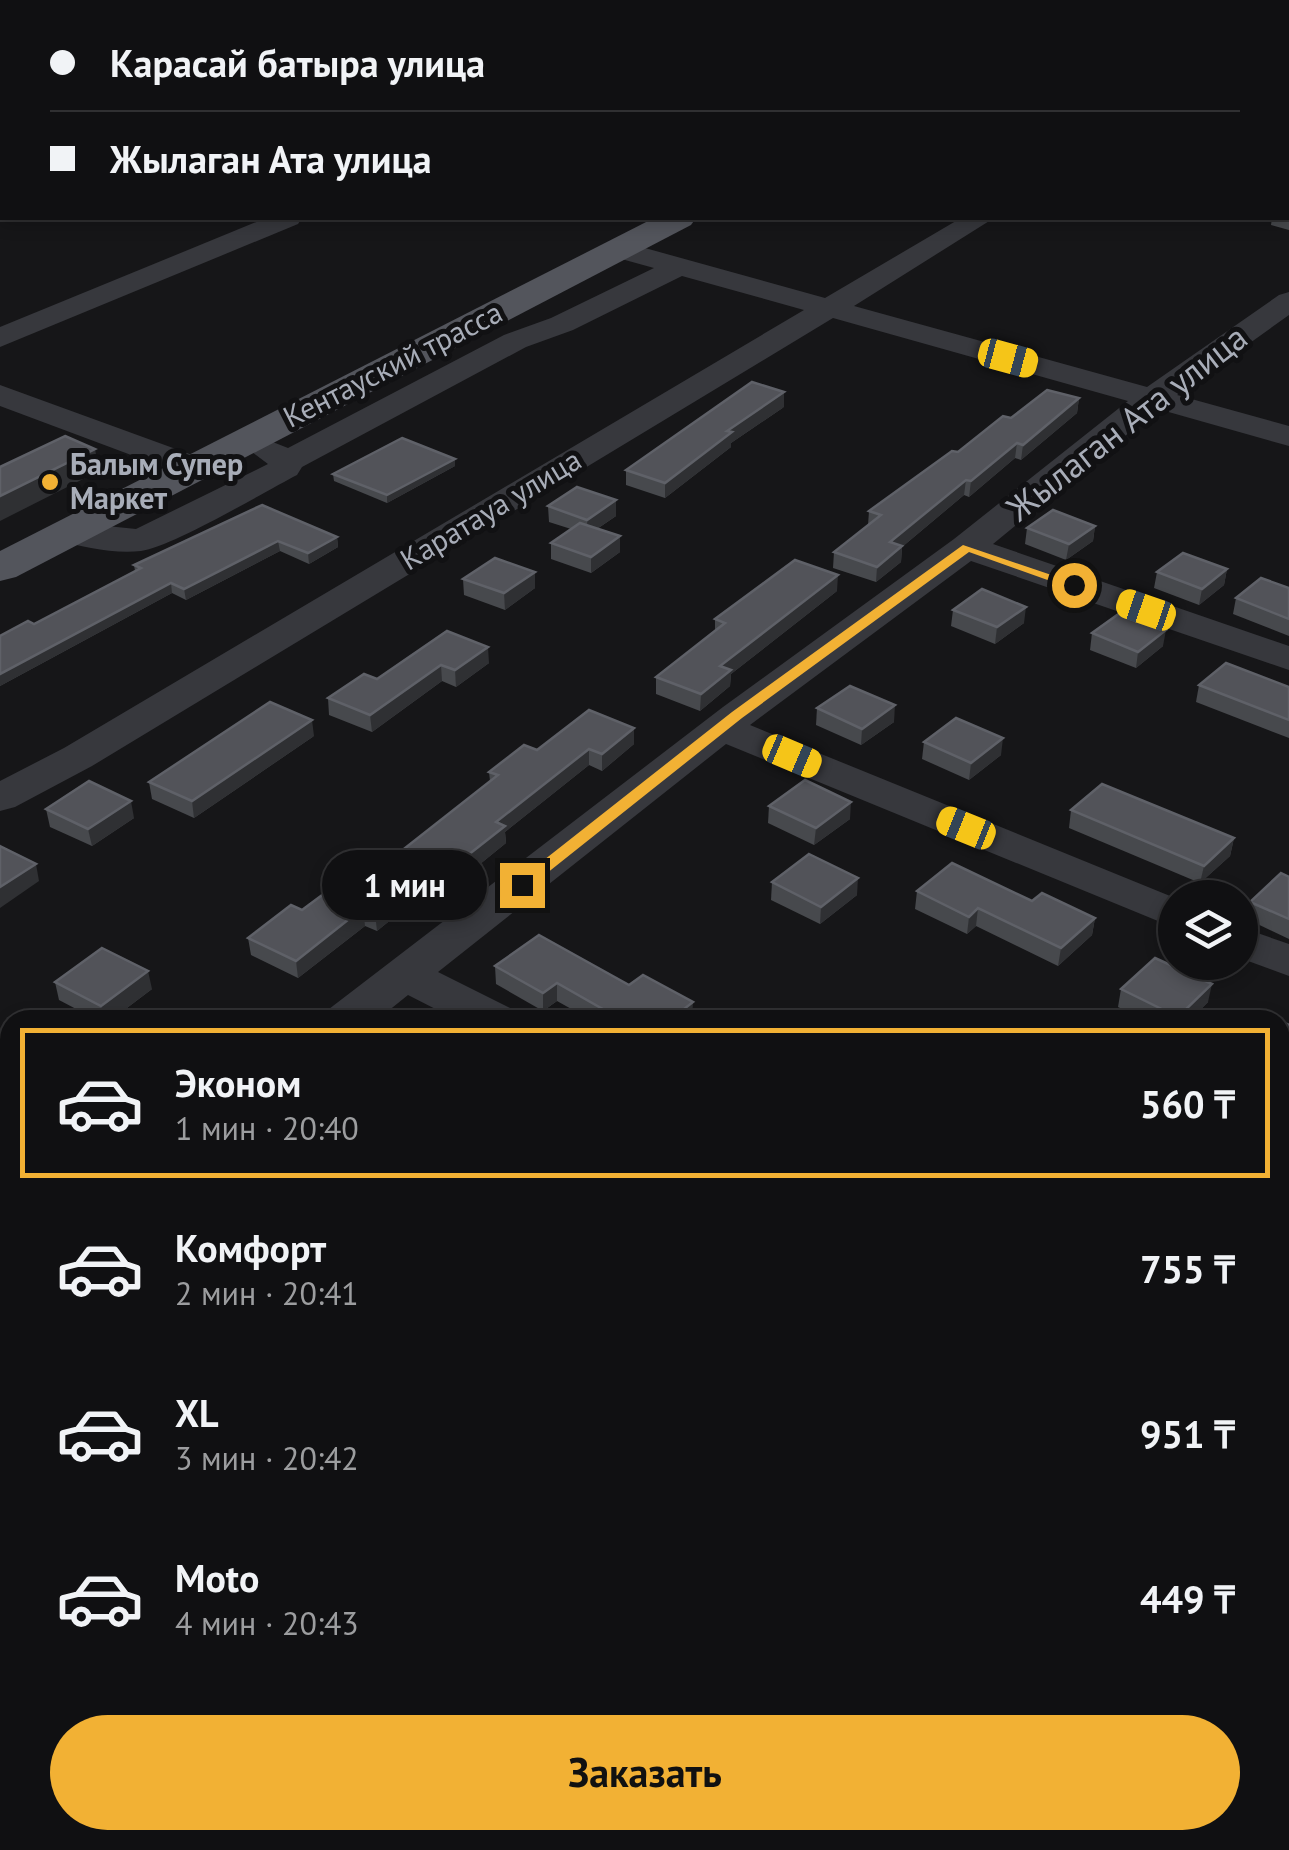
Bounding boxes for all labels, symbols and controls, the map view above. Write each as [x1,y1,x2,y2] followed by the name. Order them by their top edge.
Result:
[110,38,485,87] text: Карасай батыра улица
[110,134,432,183] text: Жылаган Ата улица
[276,292,508,436] street label: Кентауский трасса
[996,314,1256,531] street label: Жылаган Ата улица
[975,336,1041,380] car
[393,439,588,578] street label: Каратауа улица
[70,444,243,517] place label: Балым Супер Маркет
[39,471,61,493] marker: Балым Супер Маркет
[1052,563,1097,608] route start
[1113,586,1179,634] car
[759,730,825,782] car
[933,803,999,853] car
[322,850,487,920] callout: 1 мин
[500,863,545,908] route end
[363,864,446,906] text: 1 мин
[1158,880,1258,980] map controls
[1158,880,1258,980] button: layers
[55,1058,145,1148] icon: car
[175,1058,301,1107] text: Эконом
[1140,1079,1235,1128] text: 560 ₸
[175,1107,359,1149] text: 1 мин · 20:40
[55,1223,145,1313] icon: car
[175,1223,326,1272] text: Комфорт
[1140,1244,1235,1293] text: 755 ₸
[175,1272,359,1314] text: 2 мин · 20:41
[55,1388,145,1478] icon: car
[175,1388,219,1437] text: XL
[1140,1409,1235,1458] text: 951 ₸
[175,1437,359,1479] text: 3 мин · 20:42
[55,1553,145,1643] icon: car
[175,1553,259,1602] text: Moto
[1140,1574,1235,1623] text: 449 ₸
[175,1602,359,1644] text: 4 мин · 20:43
[50,1715,1240,1830] button: Заказать

